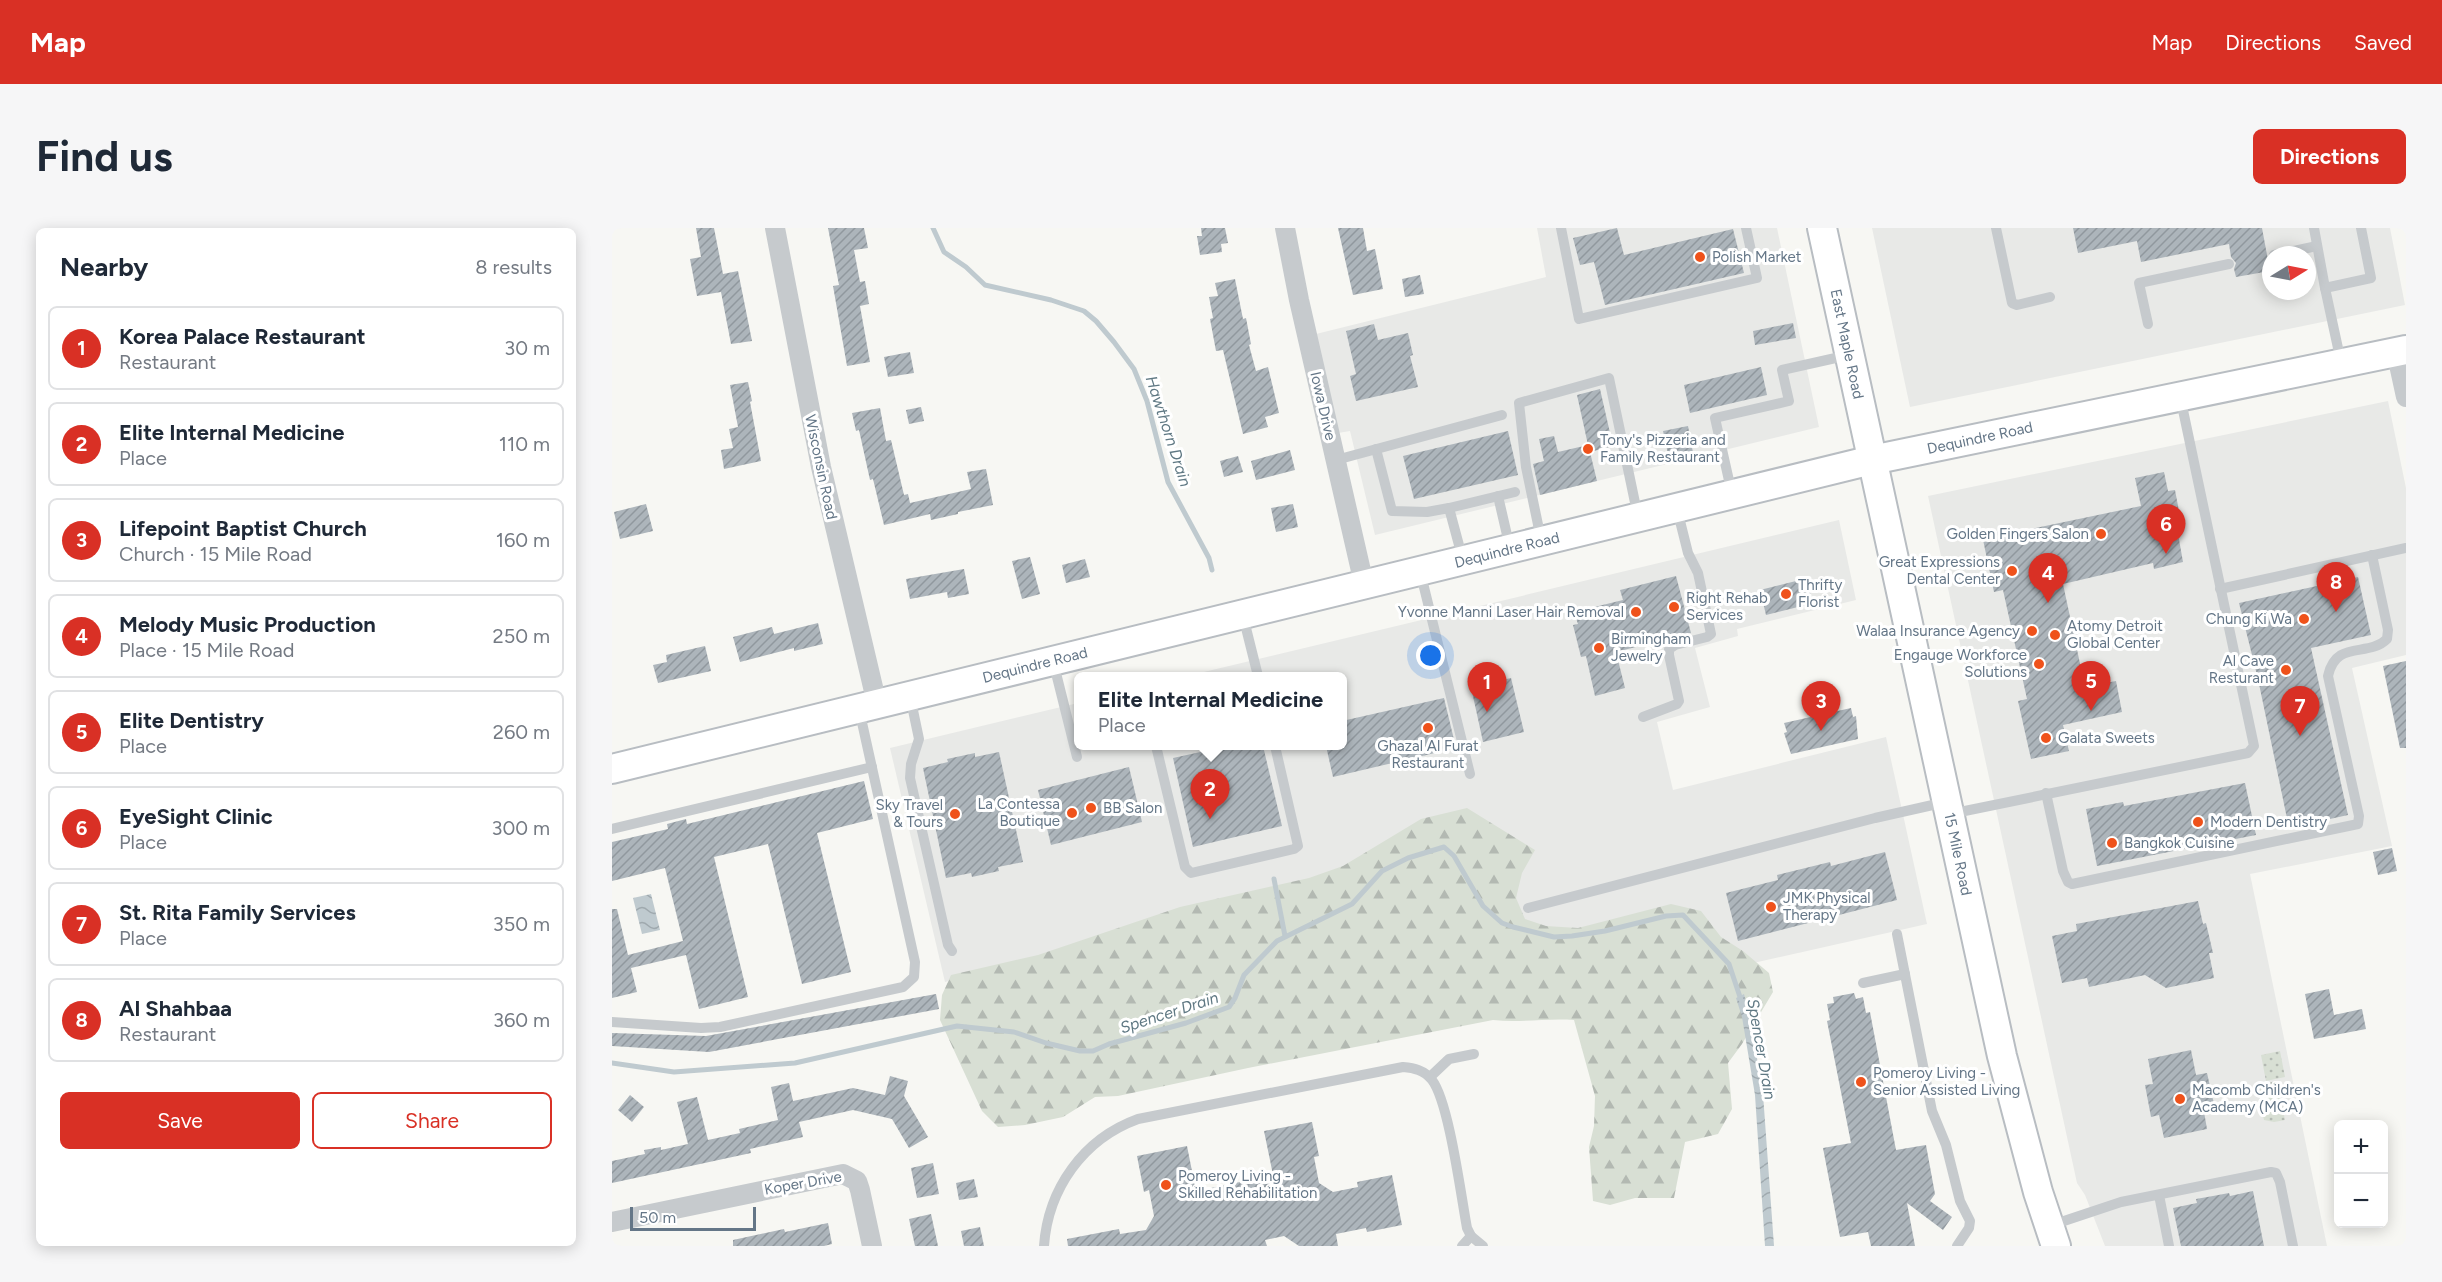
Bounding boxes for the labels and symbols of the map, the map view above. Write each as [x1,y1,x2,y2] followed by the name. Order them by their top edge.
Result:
[2262,246,2316,300] north arrow
[1712,248,1802,266] place label: Polish Market
[1693,250,1707,264] marker: Polish Market
[1827,287,1867,401] street label: East Maple Road
[1306,370,1340,442] street label: Iowa Drive
[1142,373,1195,489] water label: Hawthorn Drain
[801,413,841,521] street label: Wisconsin Road
[1925,418,2035,458] street label: Dequindre Road
[1600,431,1726,466] place label: Tony's Pizzeria and Family Restaurant
[1581,442,1595,456] marker: Tony's Pizzeria and Family Restaurant
[2146,504,2186,554] pin: 6
[1947,525,2089,543] place label: Golden Fingers Salon
[2094,527,2108,541] marker: Golden Fingers Salon
[1453,528,1561,572] street label: Dequindre Road
[1879,553,2000,588] place label: Great Expressions Dental Center
[2028,554,2068,603] pin: 4
[2316,562,2356,612] pin: 8
[2005,564,2019,578] marker: Great Expressions Dental Center
[1798,576,1842,611] place label: Thrifty Florist
[1779,587,1793,601] marker: Thrifty Florist
[1686,589,1768,624] place label: Right Rehab Services
[1667,600,1681,614] marker: Right Rehab Services
[1398,603,1624,621] place label: Yvonne Manni Laser Hair Removal
[1629,605,1643,619] marker: Yvonne Manni Laser Hair Removal
[2206,610,2292,628] place label: Chung Ki Wa
[2297,612,2311,626] marker: Chung Ki Wa
[2067,617,2163,652] place label: Atomy Detroit Global Center
[1856,622,2020,640] place label: Walaa Insurance Agency
[2025,624,2039,638] marker: Walaa Insurance Agency
[2048,628,2062,642] marker: Atomy Detroit Global Center
[1611,630,1691,665] place label: Birmingham Jewelry
[1416,641,1445,670] your location
[1592,641,1606,655] marker: Birmingham Jewelry
[981,643,1089,687] street label: Dequindre Road
[1894,646,2027,681] place label: Engauge Workforce Solutions
[2209,652,2274,687] place label: Al Cave Resturant
[2032,657,2046,671] marker: Engauge Workforce Solutions
[1468,662,1506,712] pin: 1
[2072,662,2110,711] pin: 5
[2279,663,2293,677] marker: Al Cave Resturant
[1802,682,1840,731] pin: 3
[2280,686,2320,736] pin: 7
[1421,721,1435,735] marker: Ghazal Al Furat Restaurant
[2058,729,2155,747] place label: Galata Sweets
[2039,731,2053,745] marker: Galata Sweets
[1377,737,1479,772] place label: Ghazal Al Furat Restaurant
[1190,770,1230,819] pin: 2
[978,795,1060,830] place label: La Contessa Boutique
[876,796,943,831] place label: Sky Travel & Tours
[1103,799,1162,817] place label: BB Salon
[1084,801,1098,815] marker: BB Salon
[1065,806,1079,820] marker: La Contessa Boutique
[948,807,962,821] marker: Sky Travel & Tours
[1940,811,1976,897] street label: 15 Mile Road
[2210,813,2327,831] place label: Modern Dentistry
[2191,815,2205,829] marker: Modern Dentistry
[2124,834,2234,852] place label: Bangkok Cuisine
[2105,836,2119,850] marker: Bangkok Cuisine
[1783,889,1871,924] place label: JMK Physical Therapy
[1764,900,1778,914] marker: JMK Physical Therapy
[1118,988,1221,1037] water label: Spencer Drain
[1743,997,1780,1101] water label: Spencer Drain
[1873,1064,2020,1099] place label: Pomeroy Living - Senior Assisted Living
[1854,1075,1868,1089] marker: Pomeroy Living - Senior Assisted Living
[2192,1081,2321,1116] place label: Macomb Children's Academy (MCA)
[2173,1092,2187,1106] marker: Macomb Children's Academy (MCA)
[763,1167,843,1199] street label: Koper Drive
[1178,1167,1317,1202] place label: Pomeroy Living - Skilled Rehabilitation
[1159,1178,1173,1192] marker: Pomeroy Living - Skilled Rehabilitation
[630,1204,756,1232] scale bar

